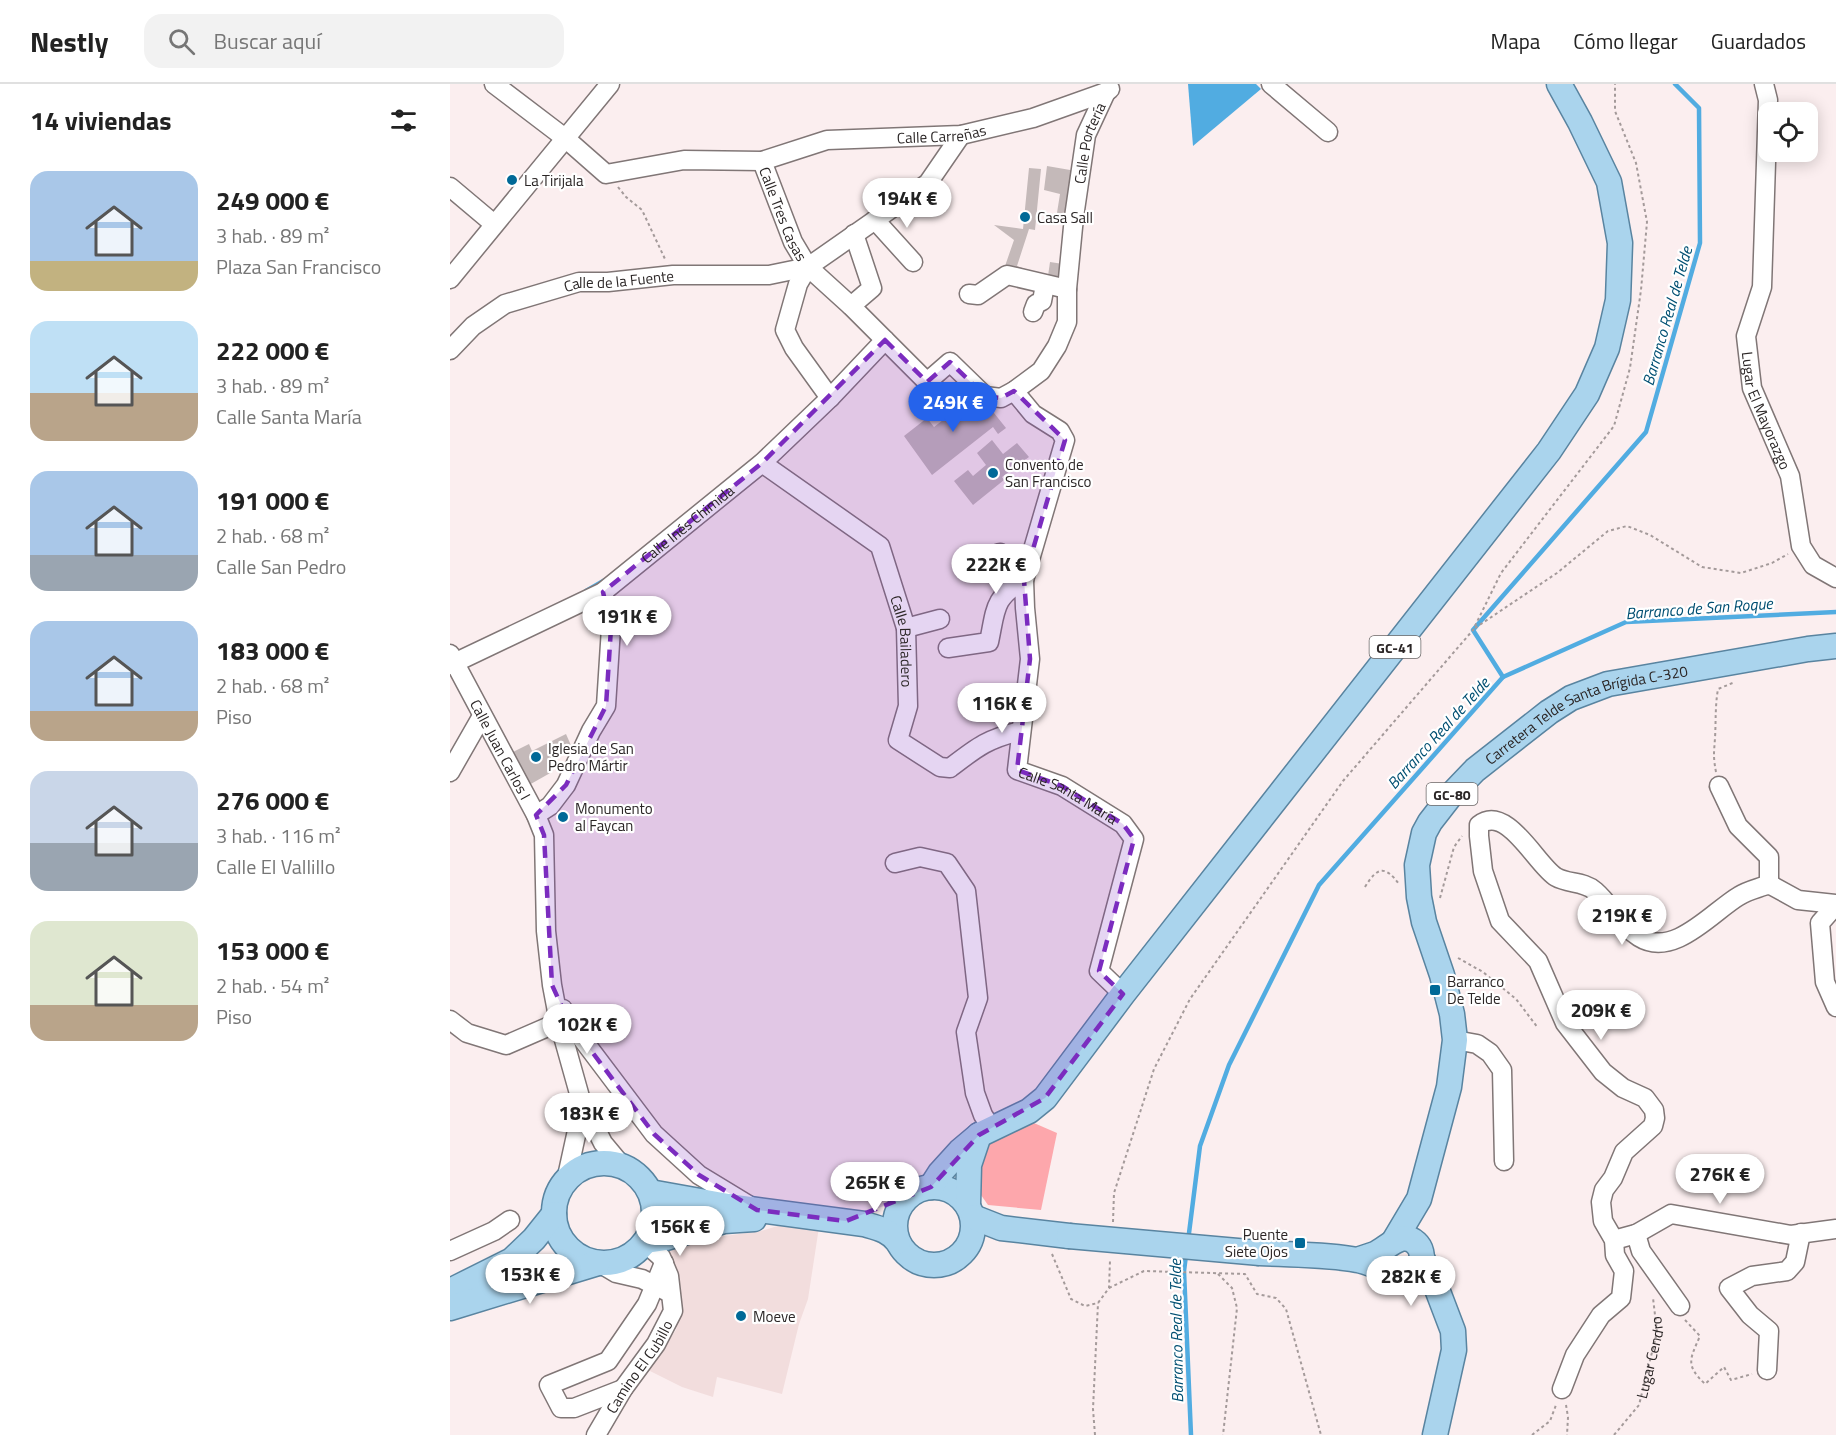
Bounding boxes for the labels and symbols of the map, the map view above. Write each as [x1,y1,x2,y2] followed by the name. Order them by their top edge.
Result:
[1067,98,1111,185] street label: Calle Portería
[896,118,988,149] street label: Calle Carreñas
[754,163,813,265] street label: Calle Tres Casas
[524,169,584,192] place label: La Tirijala
[505,173,519,187] marker: La Tirijala
[858,178,956,229] pin: 194K €
[1037,206,1093,229] place label: Casa Sall
[1018,210,1032,224] marker: Casa Sall
[1636,242,1699,388] water label: Barranco Real de Telde
[561,263,675,297] street label: Calle de la Fuente
[1736,350,1797,473] street label: Lugar El Mayorazgo
[904,382,1002,433] pin: 249K €
[1005,453,1092,493] place label: Convento de San Francisco
[986,466,1000,480] marker: Convento de San Francisco
[636,479,739,568] street label: Calle Inés Chimida
[947,544,1045,595] pin: 222K €
[1625,591,1775,625] water label: Barranco de San Roque
[885,592,919,688] street label: Calle Bailadero
[578,596,676,647] pin: 191K €
[1370,636,1420,658] road number: GC-41
[1480,659,1690,770] street label: Carretera Telde Santa Brígida C-320
[1381,670,1496,794] water label: Barranco Real de Telde
[953,683,1051,734] pin: 116K €
[465,695,537,804] street label: Calle Juan Carlos I
[548,737,634,777] place label: Iglesia de San Pedro Mártir
[529,750,543,764] marker: Iglesia de San Pedro Mártir
[1015,760,1123,830] street label: Calle Santa María
[1426,783,1478,805] road number: GC-80
[575,797,653,837] place label: Monumento al Faycan
[556,810,570,824] marker: Monumento al Faycan
[1573,895,1671,946] pin: 219K €
[1447,970,1504,1010] place label: Barranco De Telde
[1428,983,1442,997] marker: Barranco De Telde
[1552,990,1650,1041] pin: 209K €
[538,1004,636,1055] pin: 102K €
[540,1093,638,1144] pin: 183K €
[1671,1154,1769,1205] pin: 276K €
[826,1162,924,1213] pin: 265K €
[631,1206,729,1257] pin: 156K €
[1225,1223,1288,1263] place label: Puente Siete Ojos
[1293,1236,1307,1250] marker: Puente Siete Ojos
[481,1254,579,1305] pin: 153K €
[1362,1256,1460,1307] pin: 282K €
[1163,1257,1189,1403] water label: Barranco Real de Telde
[753,1305,796,1328] place label: Moeve
[734,1309,748,1323] marker: Moeve
[1630,1315,1669,1401] street label: Lugar Cendro
[600,1316,678,1418] street label: Camino El Cubillo

